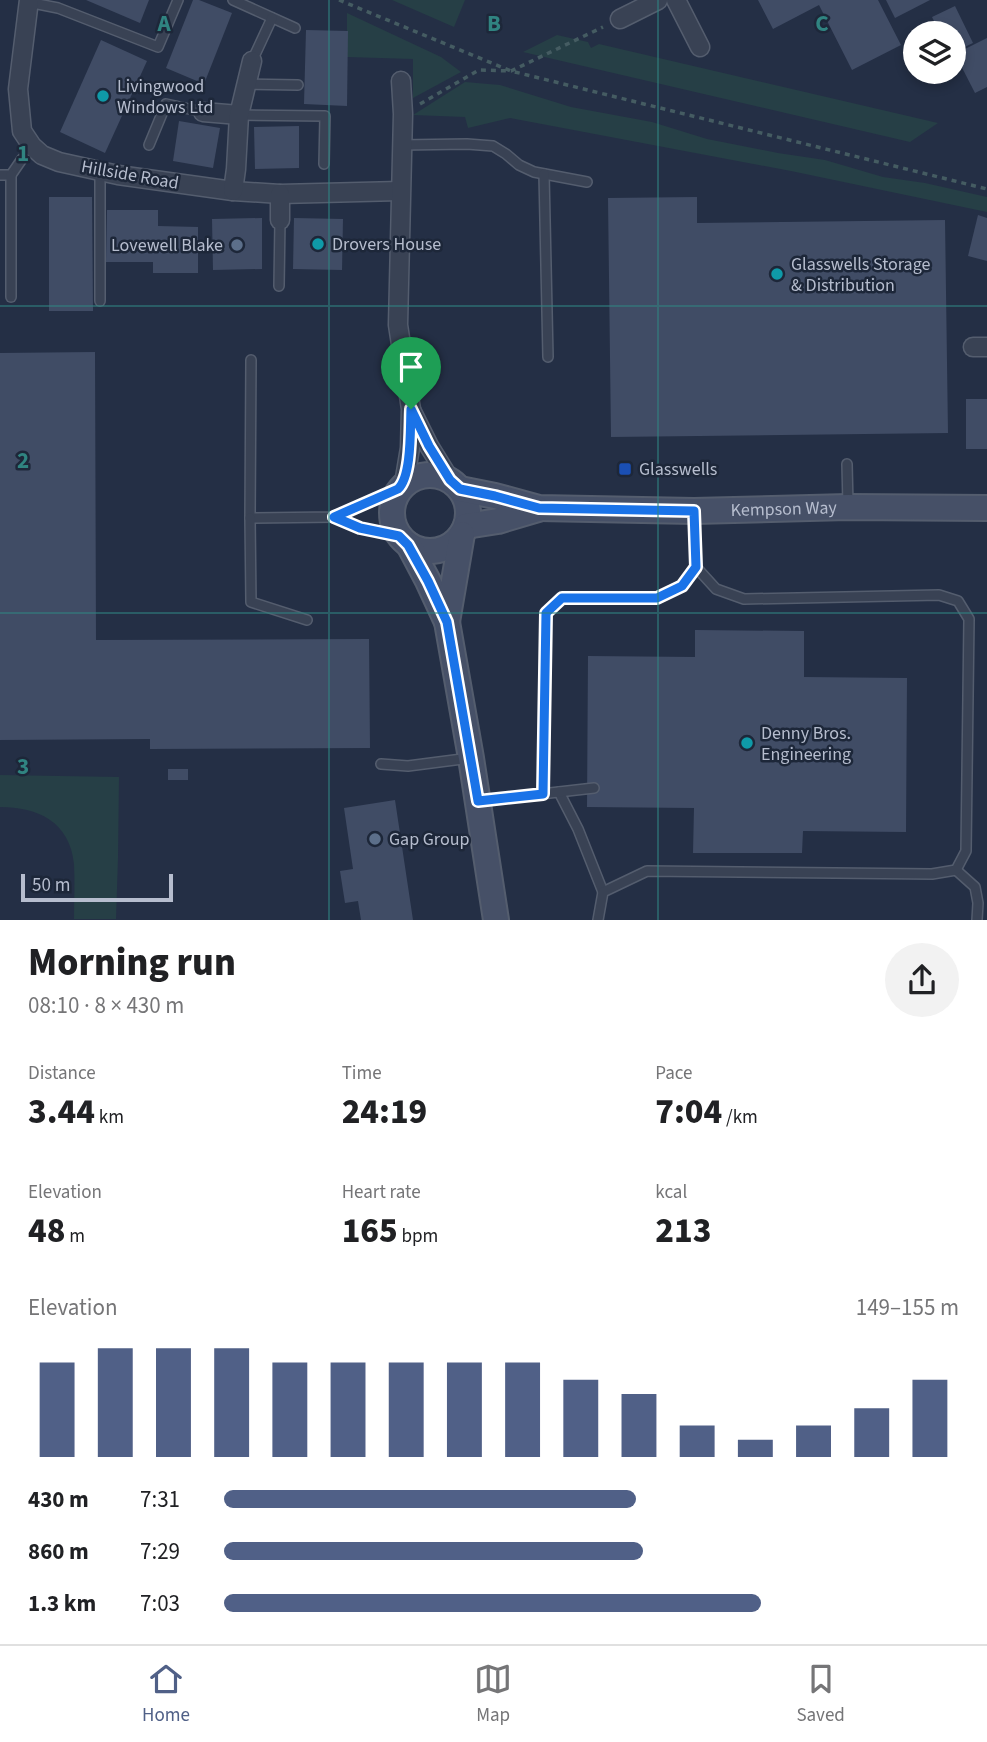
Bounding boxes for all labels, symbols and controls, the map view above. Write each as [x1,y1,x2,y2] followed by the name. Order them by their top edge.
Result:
[156,7,171,40] text: A
[487,7,501,40] text: B
[815,7,829,40] text: C
[903,21,966,84] map controls
[903,21,966,84] button: layers
[117,74,213,120] place label: Livingwood Windows Ltd
[95,88,111,104] marker: Livingwood Windows Ltd
[17,137,29,170] text: 1
[79,154,181,196] street label: Hillside Road
[332,232,441,257] place label: Drovers House
[111,233,223,258] place label: Lovewell Blake
[310,236,326,252] marker: Drovers House
[229,237,245,253] marker: Lovewell Blake
[791,252,930,298] place label: Glasswells Storage & Distribution
[769,266,785,282] marker: Glasswells Storage & Distribution
[381,337,441,409] pin
[392,348,430,386] icon: arrive
[17,444,29,477] text: 2
[639,457,717,482] place label: Glasswells
[617,461,633,477] marker: Glasswells
[730,495,838,523] street label: Kempson Way
[761,721,851,767] place label: Denny Bros. Engineering
[739,735,755,751] marker: Denny Bros. Engineering
[17,750,29,783] text: 3
[389,827,469,852] place label: Gap Group
[367,831,383,847] marker: Gap Group
[21,870,173,902] scale bar
[32,872,70,899] text: 50 m
[28,936,236,990] text: Morning run
[885,943,959,1017] button: share
[28,989,184,1022] text: 08:10 · 8 × 430 m
[28,1060,96,1087] text: Distance
[342,1060,382,1087] text: Time
[655,1060,693,1087] text: Pace
[28,1087,95,1137] text: 3.44
[342,1087,427,1137] text: 24:19
[655,1087,722,1137] text: 7:04
[95,1104,124,1131] text: km
[722,1104,758,1131] text: /km
[28,1179,102,1206] text: Elevation
[342,1179,421,1206] text: Heart rate
[655,1179,687,1206] text: kcal
[28,1206,65,1256] text: 48
[342,1206,398,1256] text: 165
[655,1206,711,1256] text: 213
[65,1223,85,1250] text: m
[398,1223,438,1250] text: bpm
[28,1291,118,1324] text: Elevation
[856,1291,959,1324] text: 149–155 m
[28,1483,89,1516] text: 430 m
[140,1483,180,1516] text: 7:31
[28,1535,89,1568] text: 860 m
[140,1535,180,1568] text: 7:29
[28,1587,96,1620] text: 1.3 km
[140,1587,180,1620] text: 7:03
[142,1660,190,1729] tab: Home
[474,1660,512,1729] tab: Map
[796,1660,845,1729] tab: Saved

